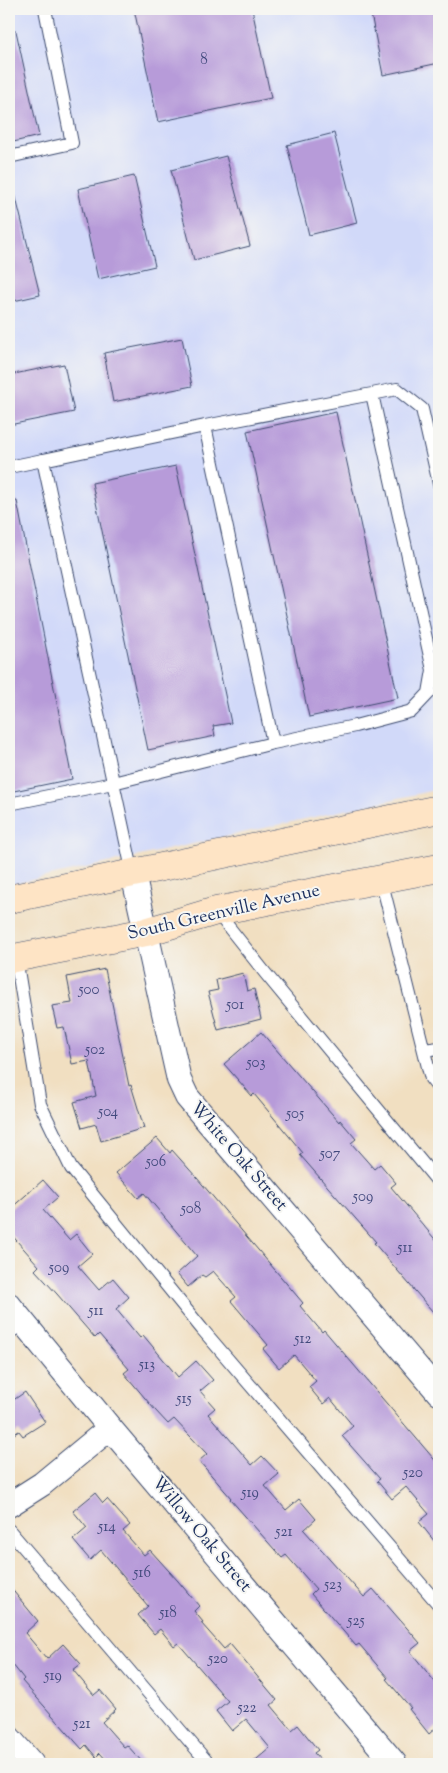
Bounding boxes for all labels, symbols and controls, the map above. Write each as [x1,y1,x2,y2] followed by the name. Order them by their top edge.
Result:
[200,50,208,71] house number: 8
[125,878,323,948] street label: South Greenville Avenue
[77,980,100,1001] house number: 500
[225,995,244,1016] house number: 501
[84,1040,105,1061] house number: 502
[245,1053,266,1074] house number: 503
[183,1097,293,1217] street label: White Oak Street
[97,1102,118,1123] house number: 504
[285,1104,304,1125] house number: 505
[319,1144,341,1165] house number: 507
[145,1152,166,1173] house number: 506
[352,1187,373,1208] house number: 509
[180,1199,201,1220] house number: 508
[396,1238,413,1259] house number: 511
[48,1258,69,1279] house number: 509
[87,1301,104,1322] house number: 511
[293,1329,312,1350] house number: 512
[138,1355,155,1376] house number: 513
[175,1389,192,1410] house number: 515
[402,1463,423,1484] house number: 520
[145,1471,257,1599] street label: Willow Oak Street
[240,1483,259,1504] house number: 519
[97,1517,116,1538] house number: 514
[274,1522,293,1543] house number: 521
[132,1563,151,1584] house number: 516
[323,1575,342,1596] house number: 523
[158,1603,177,1624] house number: 518
[346,1611,365,1632] house number: 525
[207,1649,228,1670] house number: 520
[43,1666,62,1687] house number: 519
[236,1698,257,1719] house number: 522
[72,1714,91,1735] house number: 521

